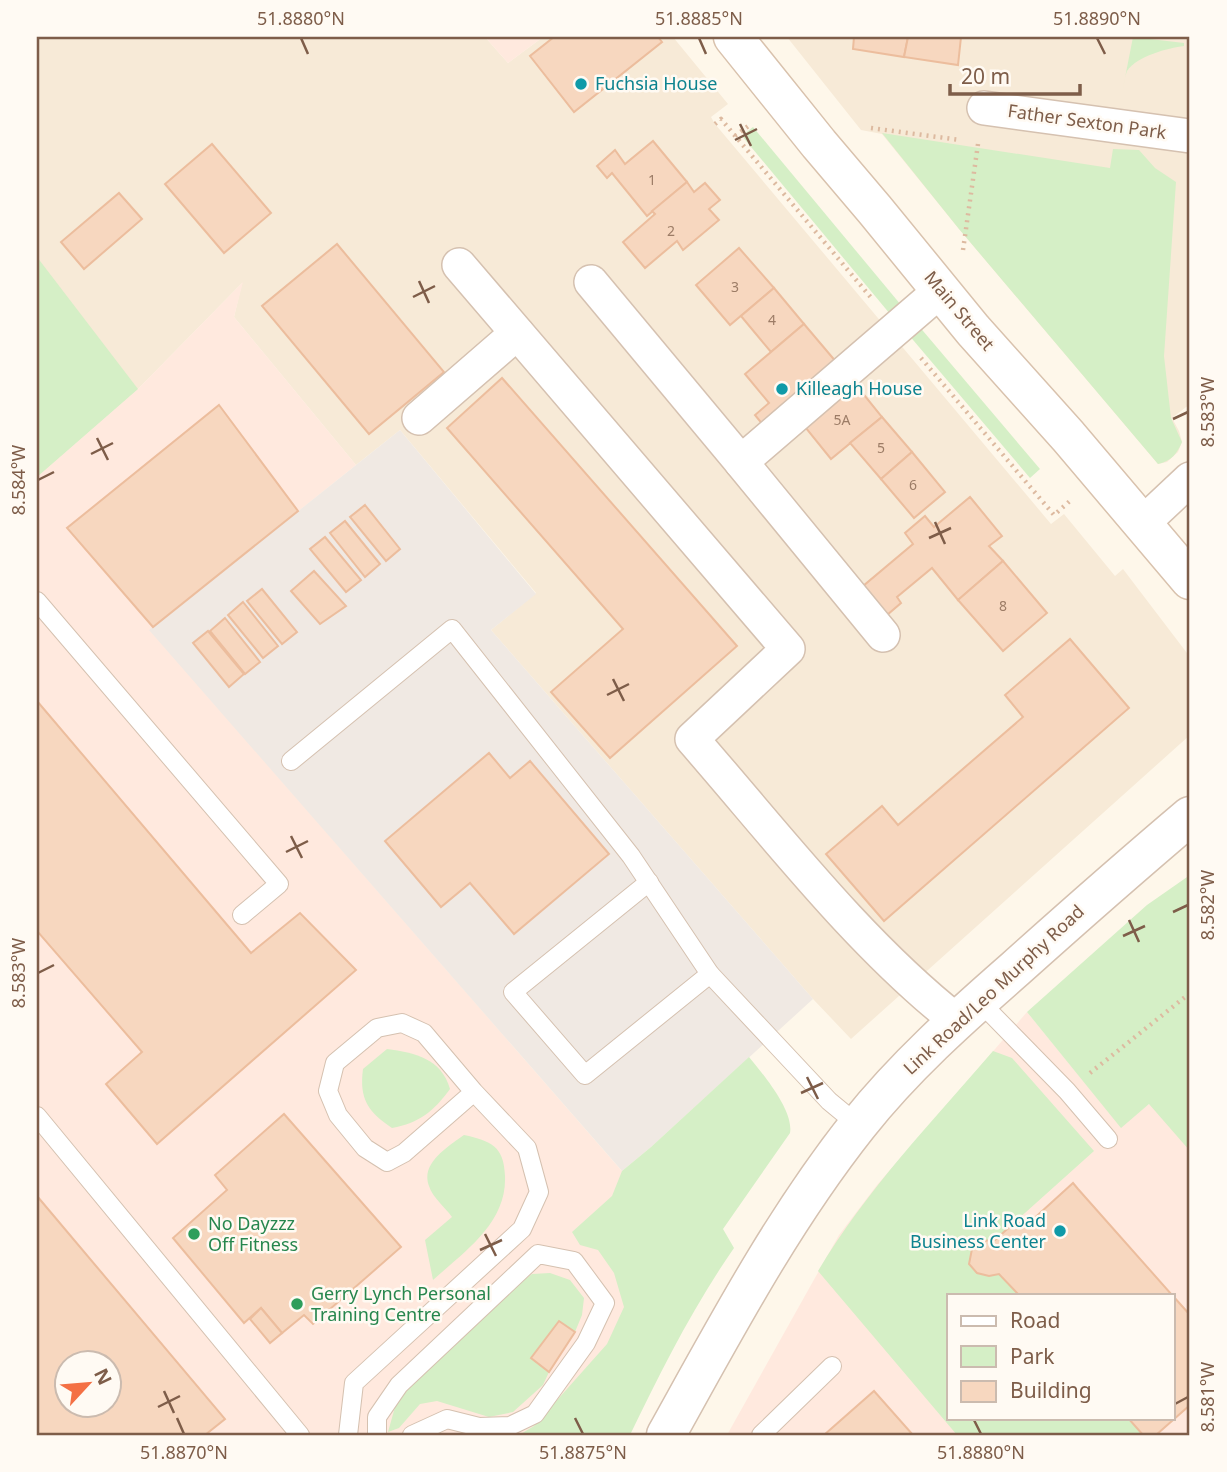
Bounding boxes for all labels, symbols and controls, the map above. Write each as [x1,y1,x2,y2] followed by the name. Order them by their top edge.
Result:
[257,6,345,30] text: 51.8880°N
[655,6,743,30] text: 51.8885°N
[1053,6,1141,30] text: 51.8890°N
[950,52,1080,96] scale bar
[961,62,1010,90] text: 20 m
[595,71,717,95] place label: Fuchsia House
[573,76,589,92] marker: Fuchsia House
[1006,98,1168,144] street label: Father Sexton Park
[648,170,656,189] house number: 1
[667,221,675,240] house number: 2
[919,265,1000,356] street label: Main Street
[731,277,739,296] house number: 3
[768,310,776,329] house number: 4
[796,376,922,400] place label: Killeagh House
[1195,377,1219,447] text: 8.583°W
[774,381,790,397] marker: Killeagh House
[834,410,851,429] house number: 5A
[877,438,885,457] house number: 5
[6,445,30,515] text: 8.584°W
[909,475,917,494] house number: 6
[999,596,1007,615] house number: 8
[1195,870,1219,940] text: 8.582°W
[898,899,1089,1079] street label: Link Road/Leo Murphy Road
[6,938,30,1008] text: 8.583°W
[910,1208,1047,1253] place label: Link Road Business Center
[208,1211,298,1256] place label: No Dayzzz Off Fitness
[1052,1223,1068,1239] marker: Link Road Business Center
[186,1226,202,1242] marker: No Dayzzz Off Fitness
[311,1281,491,1326] place label: Gerry Lynch Personal Training Centre
[947,1294,1174,1420] legend
[289,1296,305,1312] marker: Gerry Lynch Personal Training Centre
[1010,1306,1060,1334] text: Road
[1010,1342,1055,1370] text: Park
[52,1350,122,1420] north arrow
[1195,1362,1219,1432] text: 8.581°W
[88,1364,118,1389] text: N
[1010,1376,1092,1404] text: Building
[140,1440,228,1464] text: 51.8870°N
[539,1440,627,1464] text: 51.8875°N
[937,1440,1025,1464] text: 51.8880°N

